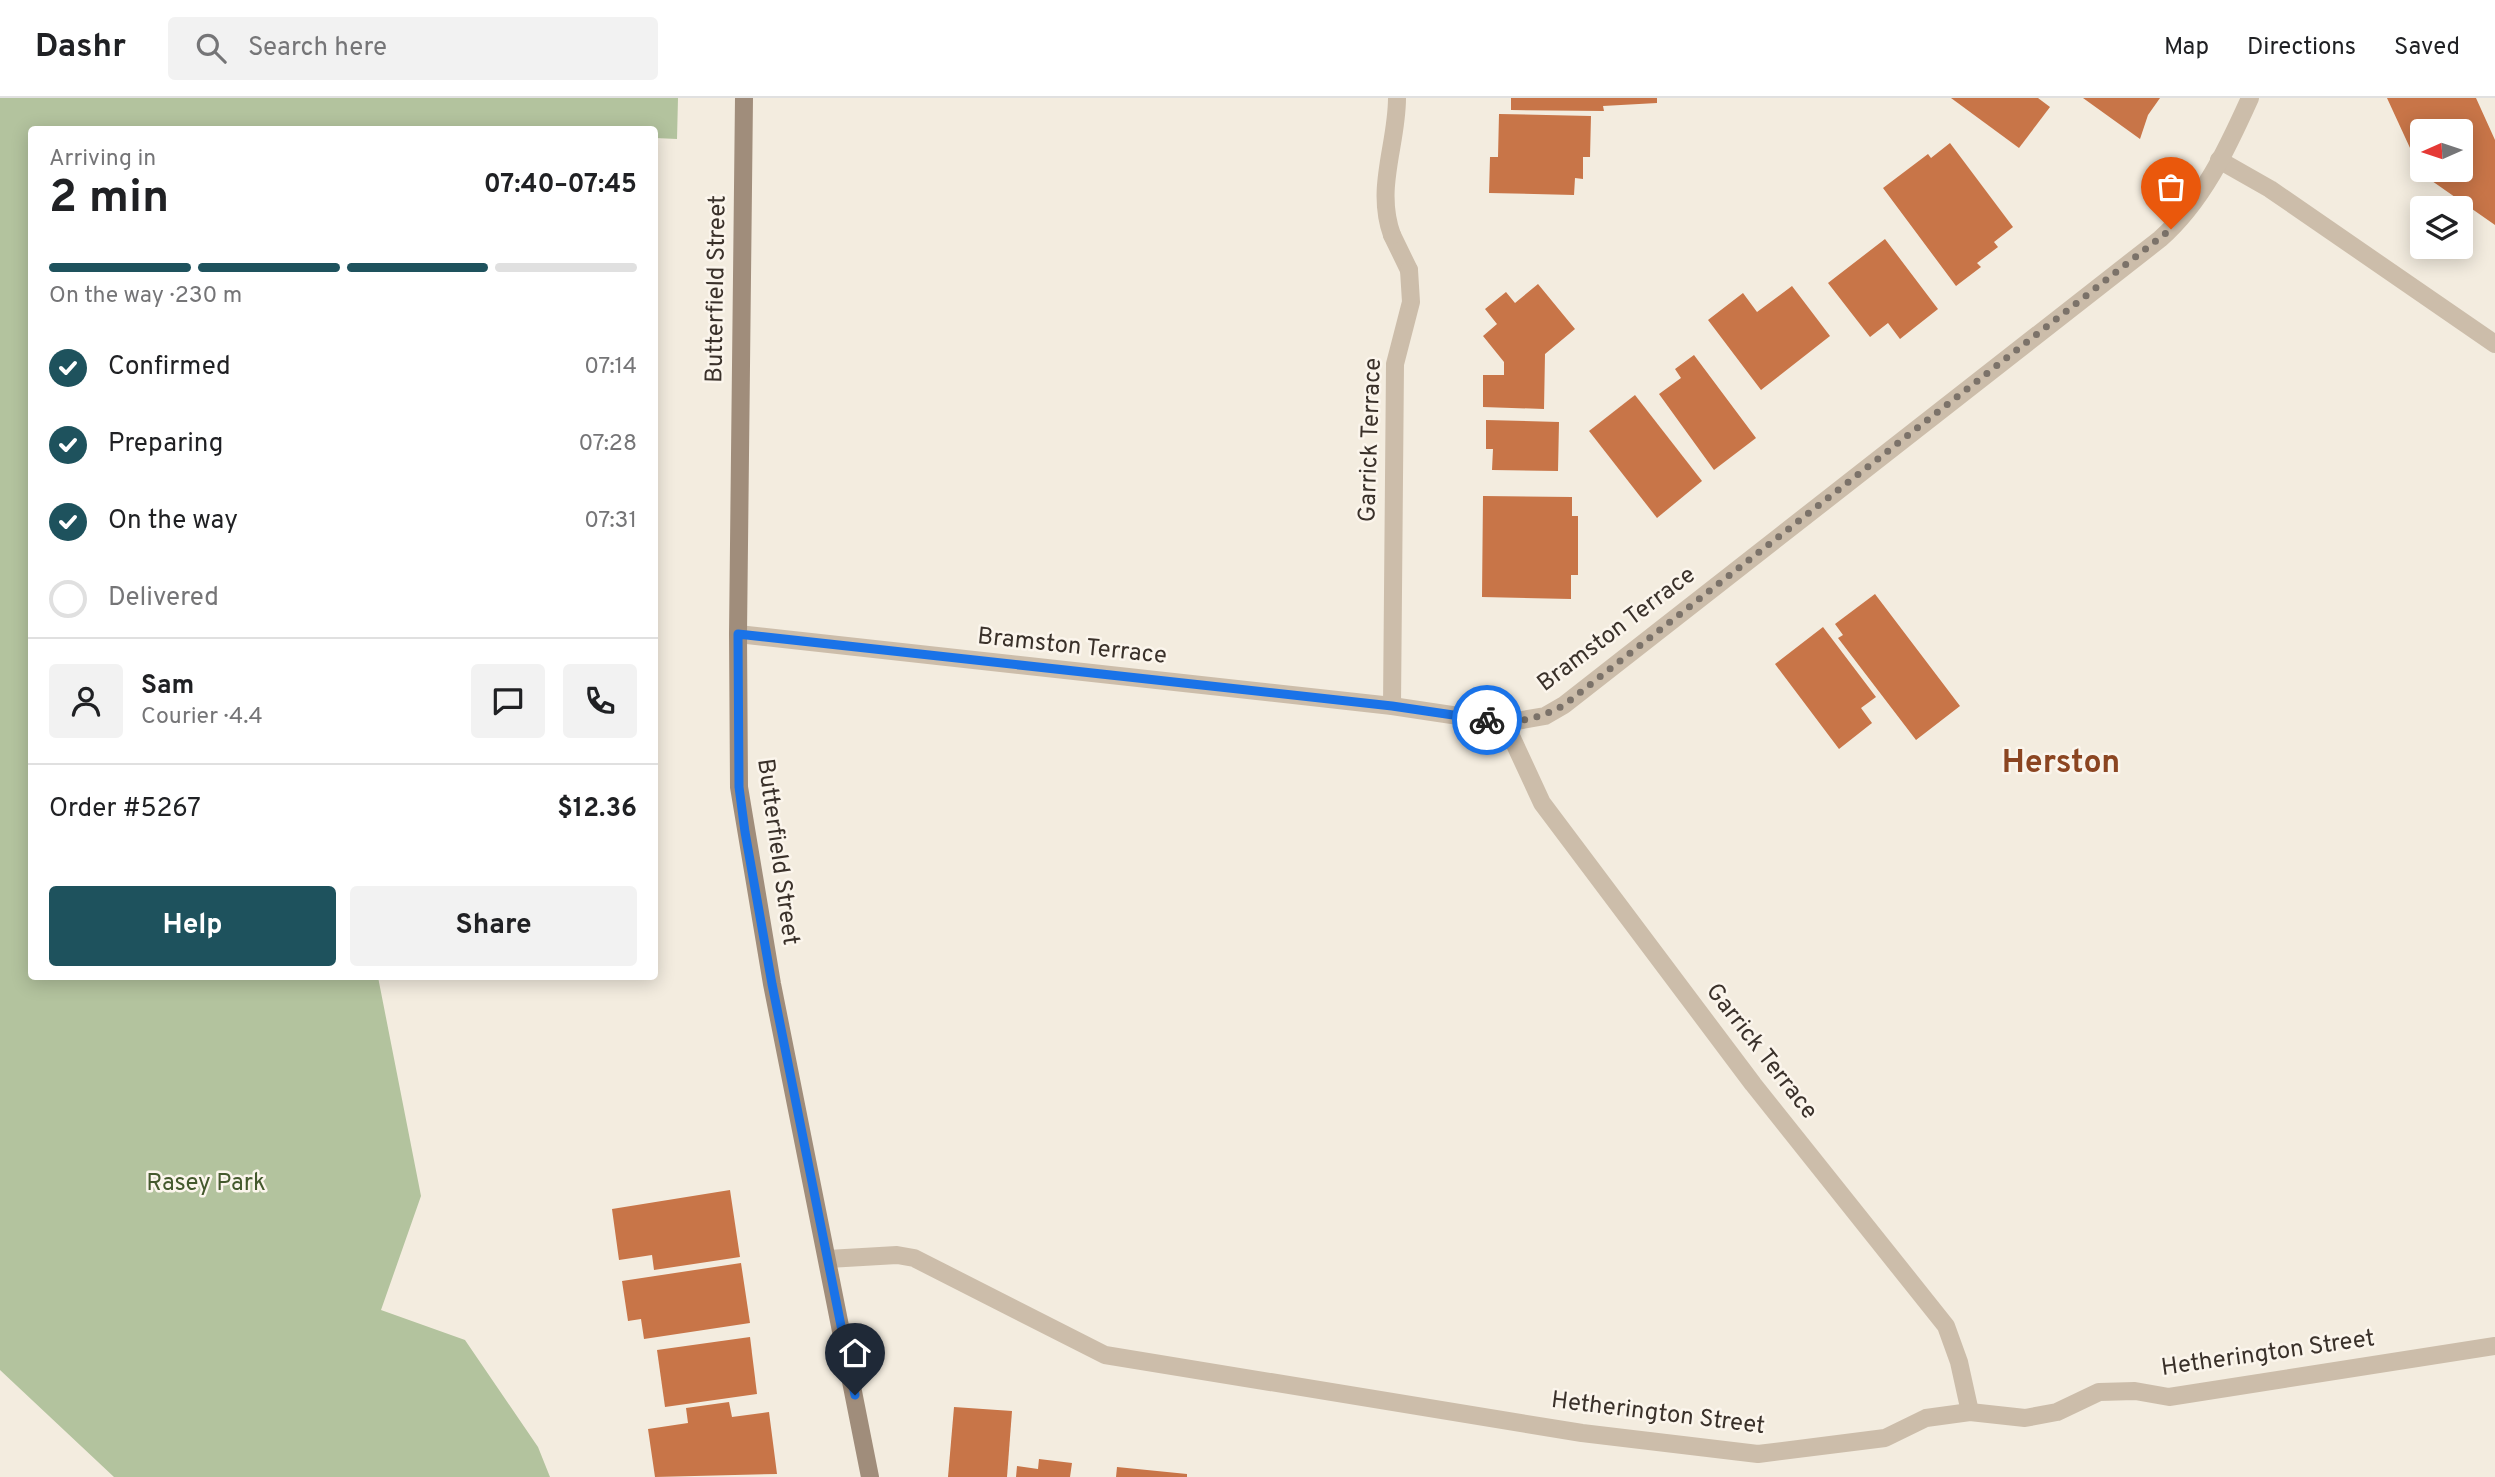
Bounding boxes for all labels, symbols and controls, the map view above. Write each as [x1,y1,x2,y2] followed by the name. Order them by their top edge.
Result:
[168,17,658,80] search box
[35,27,126,69] text: Dashr
[192,29,230,67] icon: search
[248,32,387,65] text: Search here
[2164,33,2209,63] text: Map
[2247,33,2356,63] text: Directions
[2394,33,2460,63] text: Saved
[2410,119,2473,182] north arrow
[2410,119,2473,259] map controls
[49,145,156,174] text: Arriving in
[2141,157,2201,229] pin
[2152,168,2190,206] icon: bag
[484,169,637,202] text: 07:40–07:45
[49,170,169,229] text: 2 min
[700,195,734,383] street label: Butterfield Street
[2410,196,2473,259] button: layers
[49,282,242,311] text: On the way · 230 m
[49,349,87,387] icon: check
[108,351,231,384] text: Confirmed
[584,353,637,382] text: 07:14
[1353,357,1389,523] street label: Garrick Terrace
[49,426,87,464] icon: check
[108,428,223,461] text: Preparing
[579,430,637,459] text: 07:28
[49,503,87,541] icon: check
[108,505,238,538] text: On the way
[584,507,637,536] text: 07:31
[1532,561,1702,699] street label: Bramston Terrace
[108,582,219,615] text: Delivered
[976,622,1168,672] street label: Bramston Terrace
[49,664,123,738] button: person
[471,664,545,738] button: chat
[563,664,637,738] button: phone
[141,670,194,703] text: Sam
[1452,685,1522,755] courier
[1468,701,1506,739] icon: bike
[141,703,263,732] text: Courier · 4.4
[2002,744,2120,784] district label: Herston
[749,757,805,947] street label: Butterfield Street
[49,793,201,826] text: Order #5267
[557,793,637,826] text: $12.36
[49,886,336,966] button: Help
[350,886,637,966] button: Share
[1699,978,1823,1126] street label: Garrick Terrace
[146,1169,266,1199] park label: Rasey Park
[825,1323,885,1395] pin
[2159,1324,2377,1384] street label: Hetherington Street
[836,1334,874,1372] icon: home
[1549,1386,1767,1442] street label: Hetherington Street

